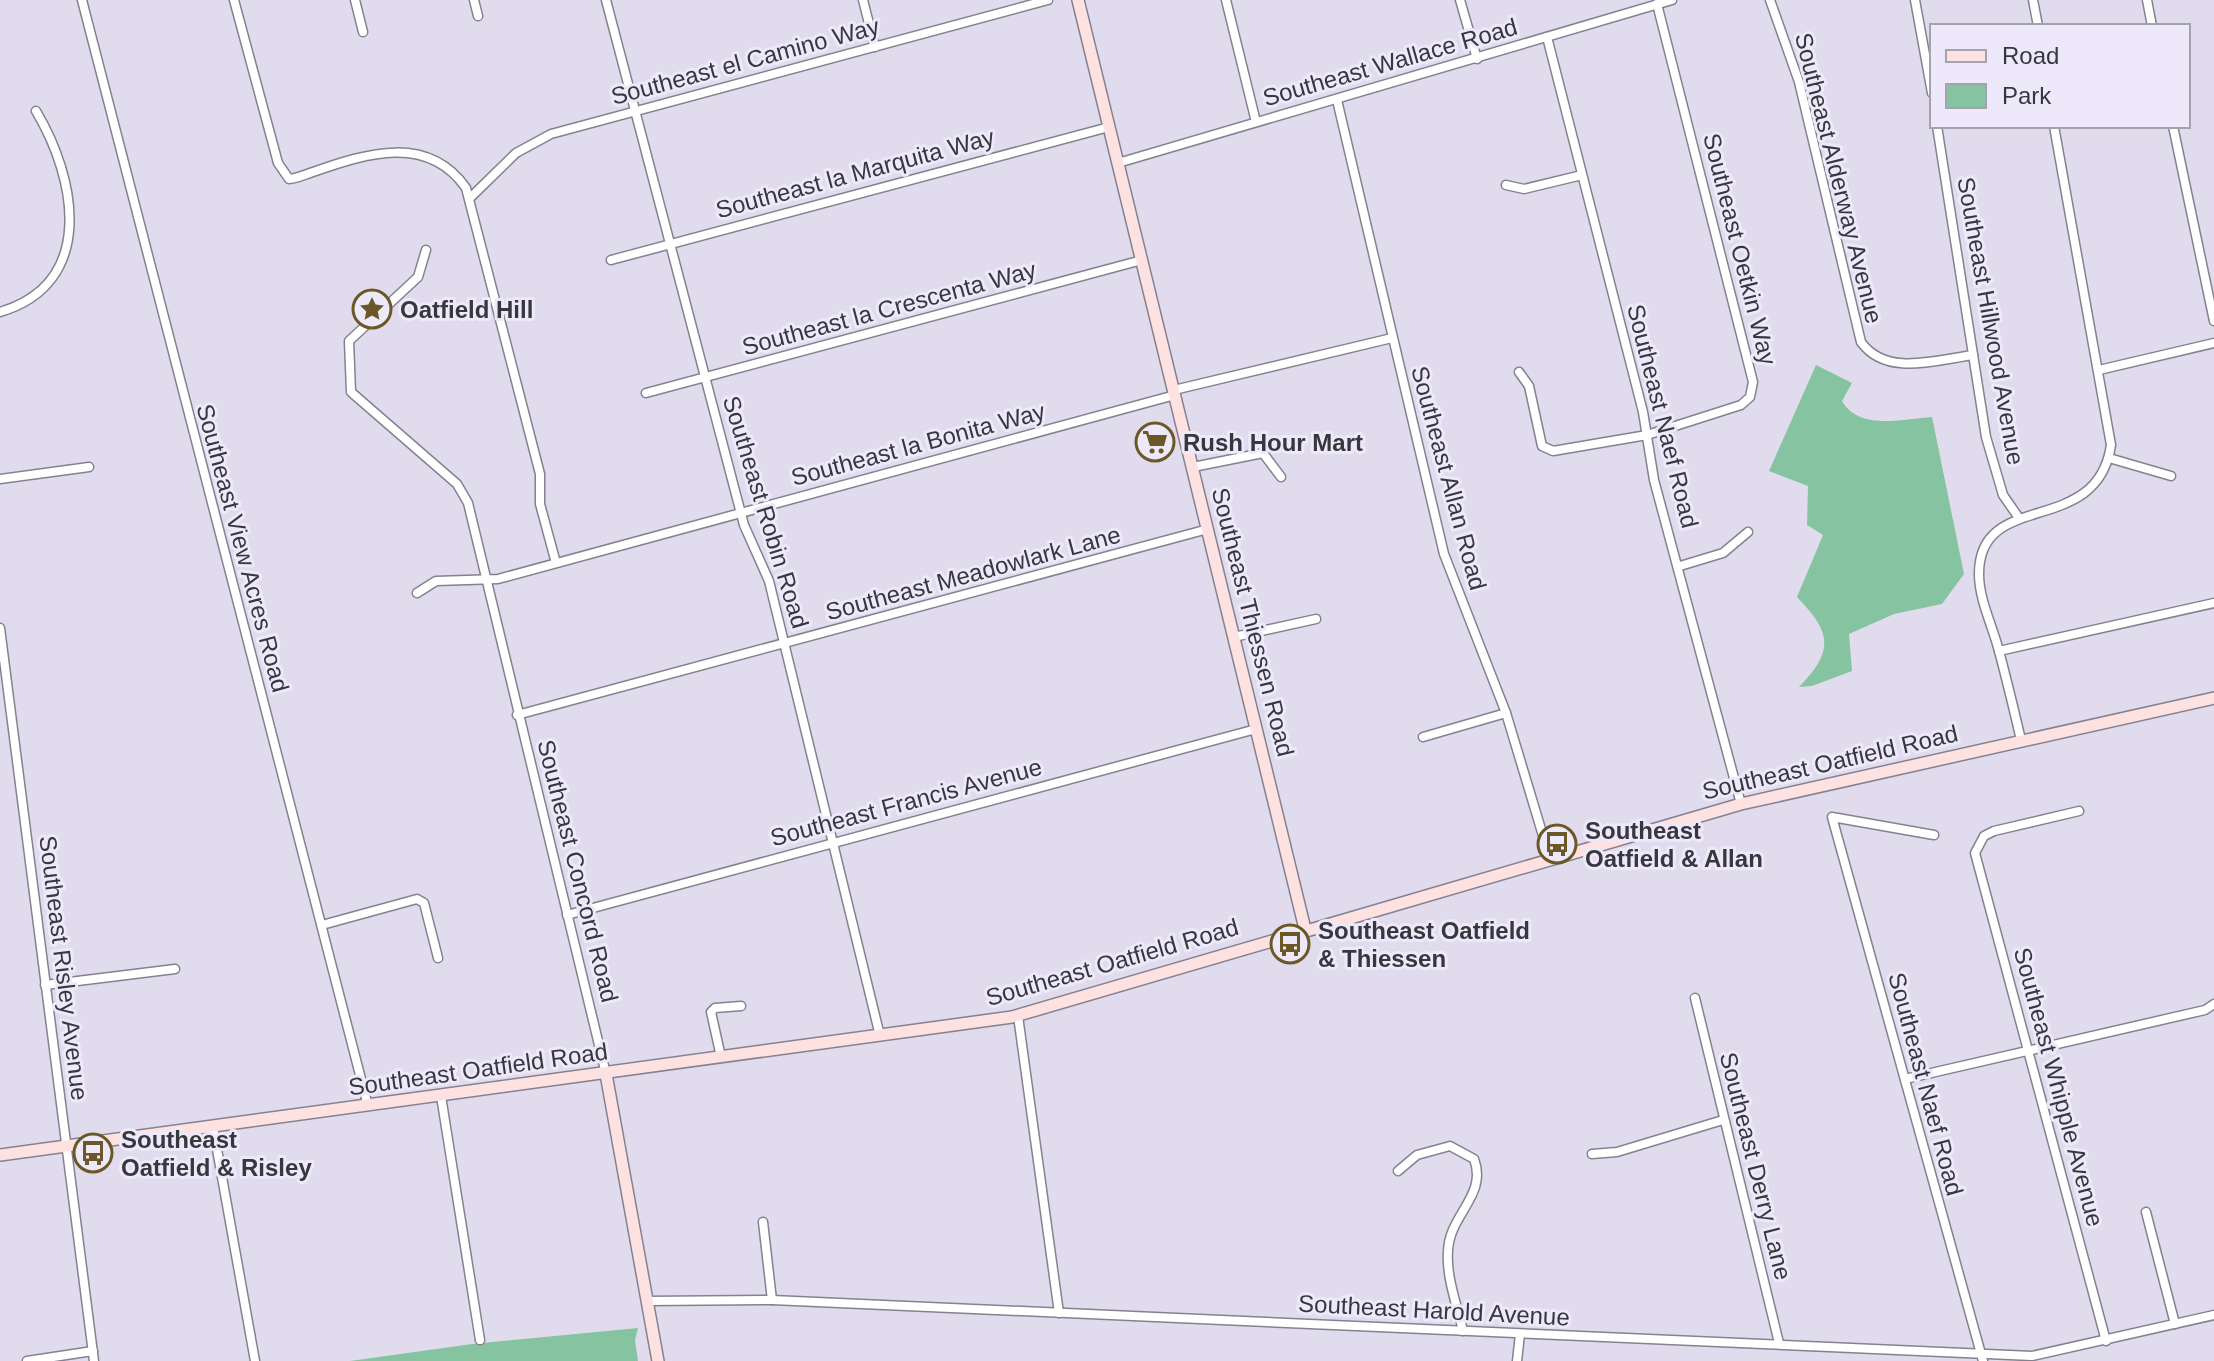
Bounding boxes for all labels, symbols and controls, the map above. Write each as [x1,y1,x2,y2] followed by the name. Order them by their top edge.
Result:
[608,12,882,110] street label: Southeast el Camino Way
[1260,13,1520,111] street label: Southeast Wallace Road
[1930,24,2190,128] legend
[1790,30,1888,326] street label: Southeast Alderway Avenue
[2002,42,2059,69] text: Road
[2002,82,2052,109] text: Park
[713,123,997,223] street label: Southeast la Marquita Way
[1698,130,1782,368] street label: Southeast Oetkin Way
[1952,175,2030,467] street label: Southeast Hillwood Avenue
[739,256,1039,360] street label: Southeast la Crescenta Way
[351,288,393,330] place icon: Oatfield Hill
[400,296,533,323] place label: Oatfield Hill
[1622,301,1704,531] street label: Southeast Naef Road
[1406,363,1492,593] street label: Southeast Allan Road
[718,393,814,631] street label: Southeast Robin Road
[788,397,1048,491] street label: Southeast la Bonita Way
[192,401,294,695] street label: Southeast View Acres Road
[1134,421,1176,463] supermarket icon: Rush Hour Mart
[1183,429,1363,456] place label: Rush Hour Mart
[1207,485,1299,759] street label: Southeast Thiessen Road
[823,521,1123,625] street label: Southeast Meadowlark Lane
[1700,719,1960,805] street label: Southeast Oatfield Road
[532,737,624,1005] street label: Southeast Concord Road
[767,753,1045,851] street label: Southeast Francis Avenue
[1585,817,1763,872] place label: Southeast Oatfield & Allan
[1536,823,1578,865] bus stop icon: Southeast Oatfield & Allan
[34,834,94,1102] street label: Southeast Risley Avenue
[983,913,1241,1011] street label: Southeast Oatfield Road
[1318,917,1530,972] place label: Southeast Oatfield & Thiessen
[1269,923,1311,965] bus stop icon: Southeast Oatfield & Thiessen
[2009,945,2109,1229] street label: Southeast Whipple Avenue
[1883,970,1969,1198] street label: Southeast Naef Road
[347,1037,609,1101] street label: Southeast Oatfield Road
[1715,1049,1797,1283] street label: Southeast Derry Lane
[121,1126,312,1181] place label: Southeast Oatfield & Risley
[72,1132,114,1174] bus stop icon: Southeast Oatfield & Risley
[1298,1289,1570,1331] street label: Southeast Harold Avenue

